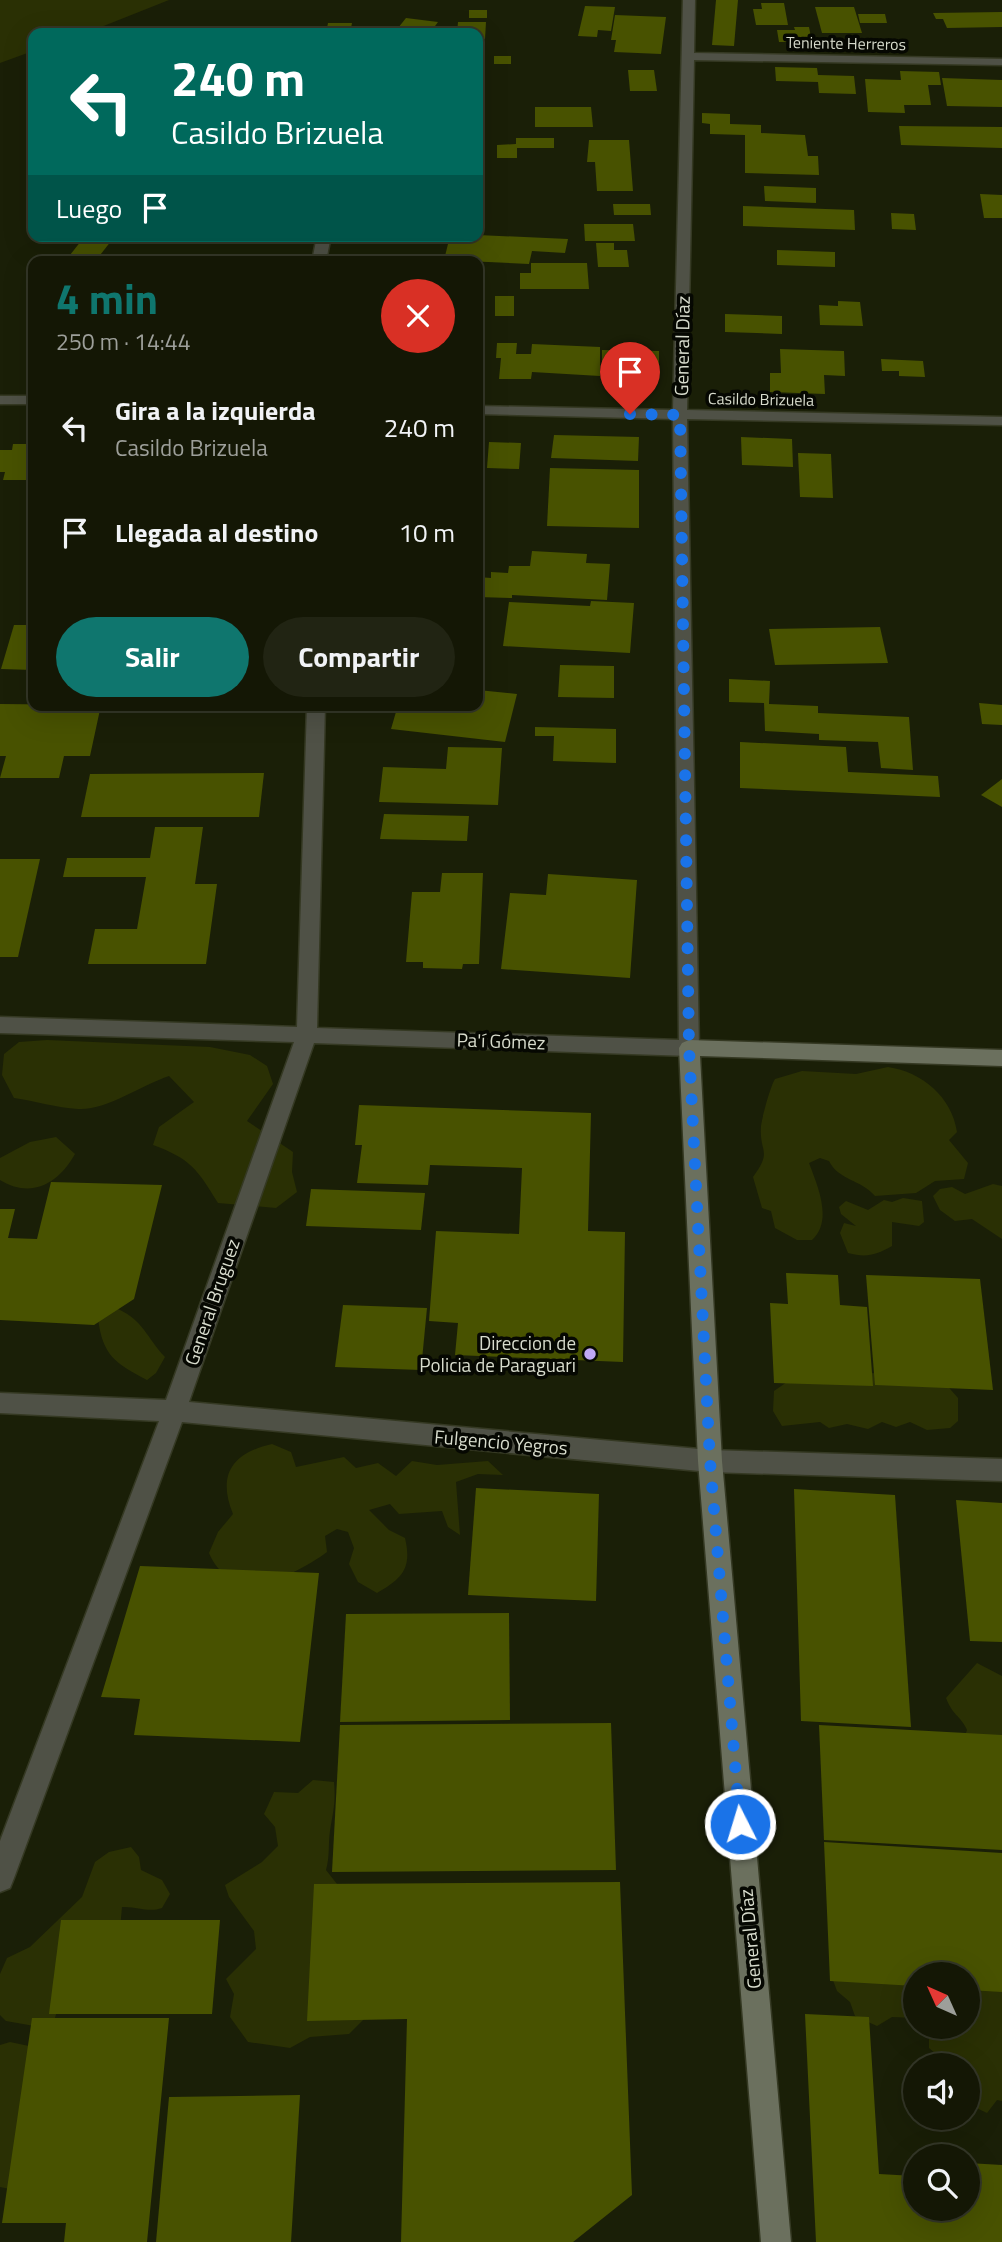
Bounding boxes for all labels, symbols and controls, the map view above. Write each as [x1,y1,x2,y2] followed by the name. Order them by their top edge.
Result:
[786,30,906,56] street label: Teniente Herreros
[171,40,305,115] text: 240 m
[56,56,147,147] icon: left
[171,108,384,156] text: Casildo Brizuela
[56,189,122,228] text: Luego
[136,189,174,227] icon: arrive
[56,266,158,330] text: 4 min
[381,279,455,353] button: close
[666,296,697,396] street label: General Díaz
[56,324,191,359] text: 250 m · 14:44
[600,342,660,414] pin
[611,353,649,391] icon: arrive
[708,386,814,412] street label: Casildo Brizuela
[115,391,316,430] text: Gira a la izquierda
[384,408,455,447] text: 240 m
[56,409,94,447] icon: left
[115,430,268,465] text: Casildo Brizuela
[115,513,318,552] text: Llegada al destino
[398,513,455,552] text: 10 m
[56,514,94,552] icon: arrive
[56,617,249,697] button: Salir
[263,617,455,697] button: Compartir
[456,1024,546,1057] street label: Pa'í Gómez
[176,1235,247,1369] street label: General Bruguez
[419,1328,576,1379] place label: Direccion de Policia de Paraguari
[582,1346,598,1362] marker: Direccion de Policia de Paraguari
[433,1421,569,1462] street label: Fulgencio Yegros
[703,1787,777,1861] position arrow
[731,1888,768,1990] street label: General Díaz
[903,1962,980,2039] north arrow
[903,1962,980,2221] map controls
[903,2053,980,2130] button: sound
[903,2144,980,2221] button: search

